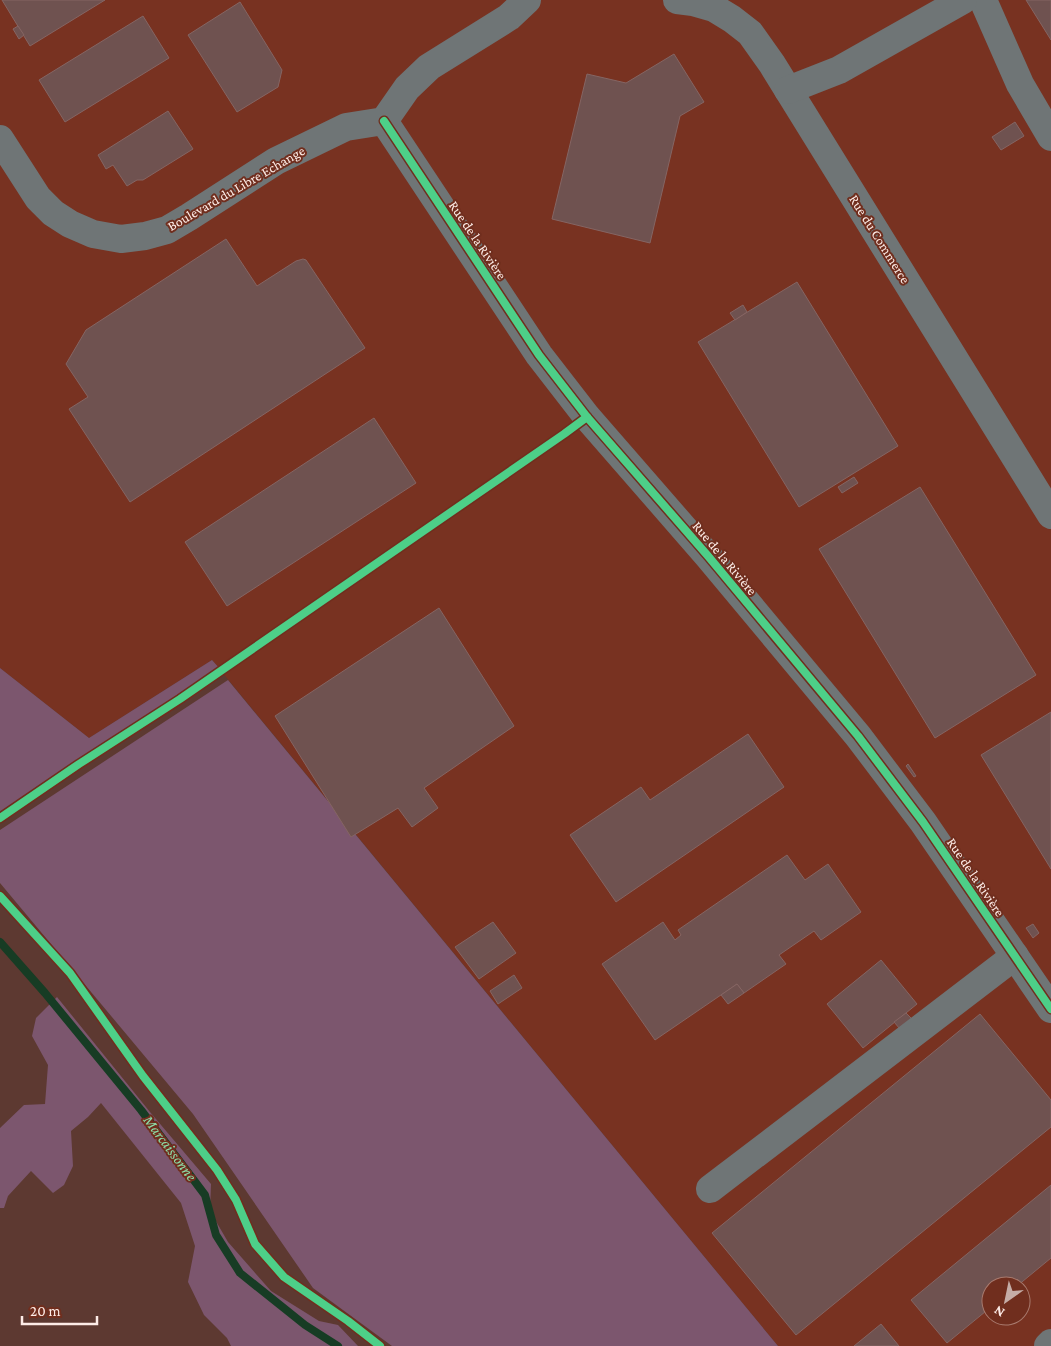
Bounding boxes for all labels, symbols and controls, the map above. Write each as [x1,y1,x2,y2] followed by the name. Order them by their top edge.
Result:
[165,142,307,234] street label: Boulevard du Libre Echange
[846,192,914,286] street label: Rue du Commerce
[446,198,510,282] street label: Rue de la Rivière
[690,518,760,598] street label: Rue de la Rivière
[944,835,1008,919] street label: Rue de la Rivière
[140,1111,200,1184] water label: Marcaissonne
[981,1276,1031,1326] north arrow
[22,1294,98,1326] scale bar
[990,1302,1007,1321] text: N
[30,1303,61,1319] text: 20 m

